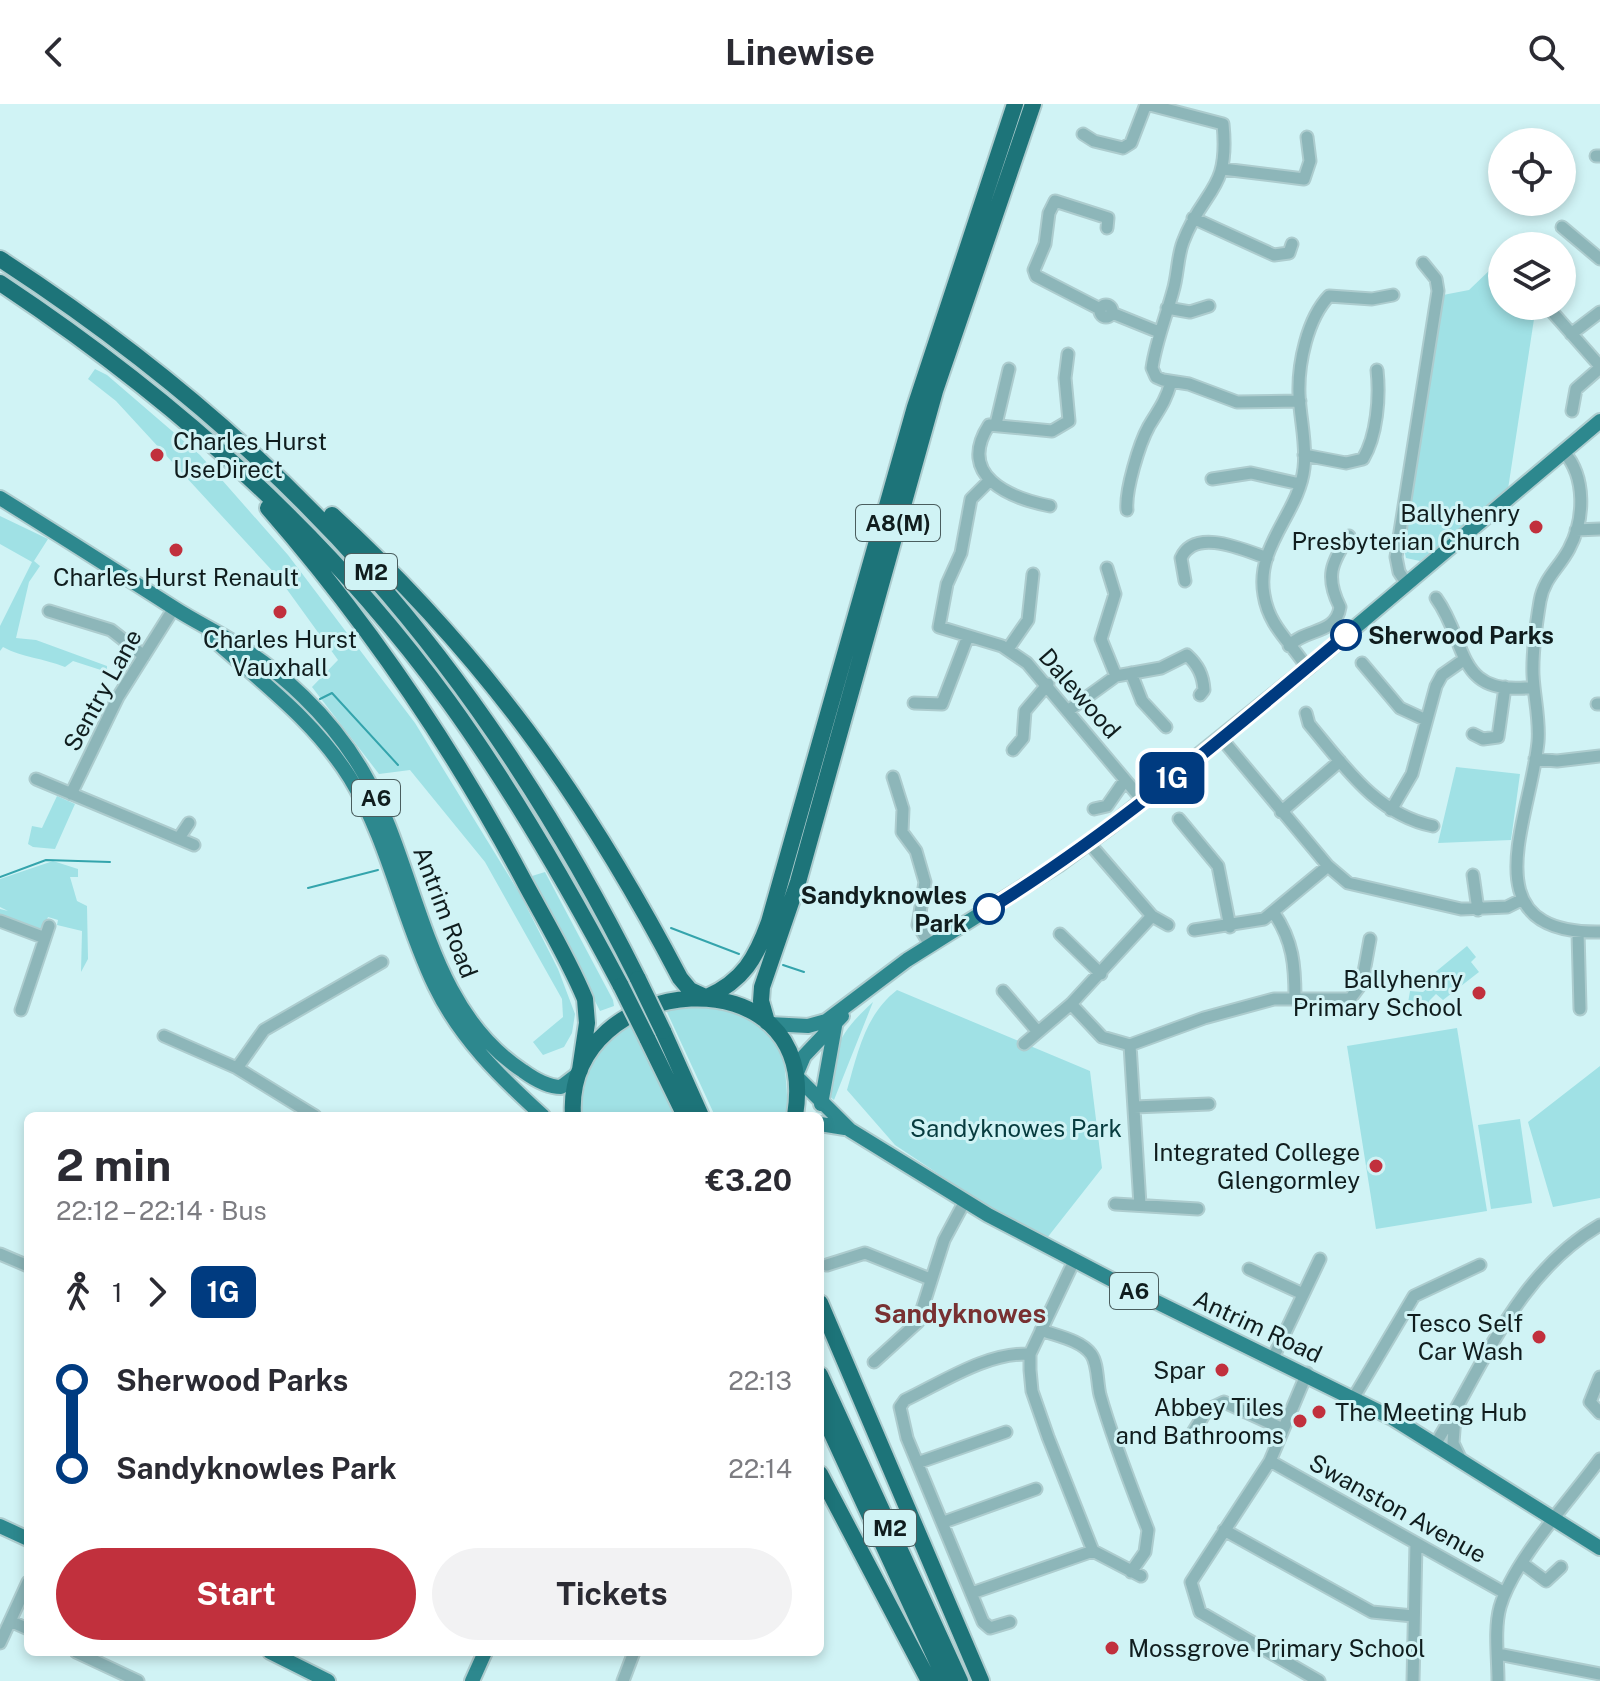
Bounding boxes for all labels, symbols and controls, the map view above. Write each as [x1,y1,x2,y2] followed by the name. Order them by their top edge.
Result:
[32,30,76,74] icon: back
[1524,30,1568,74] icon: search
[725,31,875,73] text: Linewise
[1488,128,1576,320] map controls
[1488,128,1576,216] button: locate
[1488,232,1576,320] button: layers
[173,427,327,483] place label: Charles Hurst UseDirect
[148,446,166,464] marker: Charles Hurst UseDirect
[1292,499,1520,555] place label: Ballyhenry Presbyterian Church
[856,505,940,541] road number: A8(M)
[1527,518,1545,536] marker: Ballyhenry Presbyterian Church
[167,541,185,559] marker: Charles Hurst Renault
[345,554,397,590] road number: M2
[53,563,299,591] place label: Charles Hurst Renault
[271,603,289,621] marker: Charles Hurst Vauxhall
[1331,620,1361,650] marker: Sherwood Parks
[1368,621,1554,649] place label: Sherwood Parks
[57,624,147,756] street label: Sentry Lane
[203,625,357,681] place label: Charles Hurst Vauxhall
[1033,642,1127,744] street label: Dalewood
[1136,752,1208,804] line badge: 1G
[1155,761,1189,794] text: 1G
[352,780,400,816] road number: A6
[408,842,484,982] street label: Antrim Road
[800,881,967,937] place label: Sandyknowles Park
[974,894,1004,924] marker: Sandyknowles Park
[1293,965,1463,1021] place label: Ballyhenry Primary School
[1470,984,1488,1002] marker: Ballyhenry Primary School
[910,1114,1122,1142] park label: Sandyknowes Park
[1153,1138,1360,1194] place label: Integrated College Glengormley
[56,1139,171,1191] text: 2 min
[1367,1157,1385,1175] marker: Integrated College Glengormley
[705,1162,792,1198] text: €3.20
[56,1195,267,1226] text: 22:12 – 22:14 · Bus
[56,1270,100,1314] icon: walk
[135,1270,179,1314] icon: forward
[1110,1273,1158,1309] road number: A6
[207,1275,240,1308] text: 1G
[112,1277,123,1308] text: 1
[1189,1284,1327,1368] street label: Antrim Road
[874,1298,1046,1329] district label: Sandyknowes
[1407,1309,1523,1365] place label: Tesco Self Car Wash
[1530,1328,1548,1346] marker: Tesco Self Car Wash
[1153,1356,1206,1384] place label: Spar
[1213,1361,1231,1379] marker: Spar
[116,1362,348,1398] text: Sherwood Parks
[728,1365,792,1396] text: 22:13
[1116,1393,1284,1449] place label: Abbey Tiles and Bathrooms
[1335,1398,1527,1426] place label: The Meeting Hub
[1310,1403,1328,1421] marker: The Meeting Hub
[1291,1412,1309,1430] marker: Abbey Tiles and Bathrooms
[1305,1448,1491,1568] street label: Swanston Avenue
[116,1450,397,1486] text: Sandyknowles Park
[728,1453,792,1484] text: 22:14
[864,1510,916,1546] road number: M2
[56,1548,416,1640] button: Start
[432,1548,792,1640] button: Tickets
[1128,1634,1426,1662] place label: Mossgrove Primary School
[1103,1639,1121,1657] marker: Mossgrove Primary School

